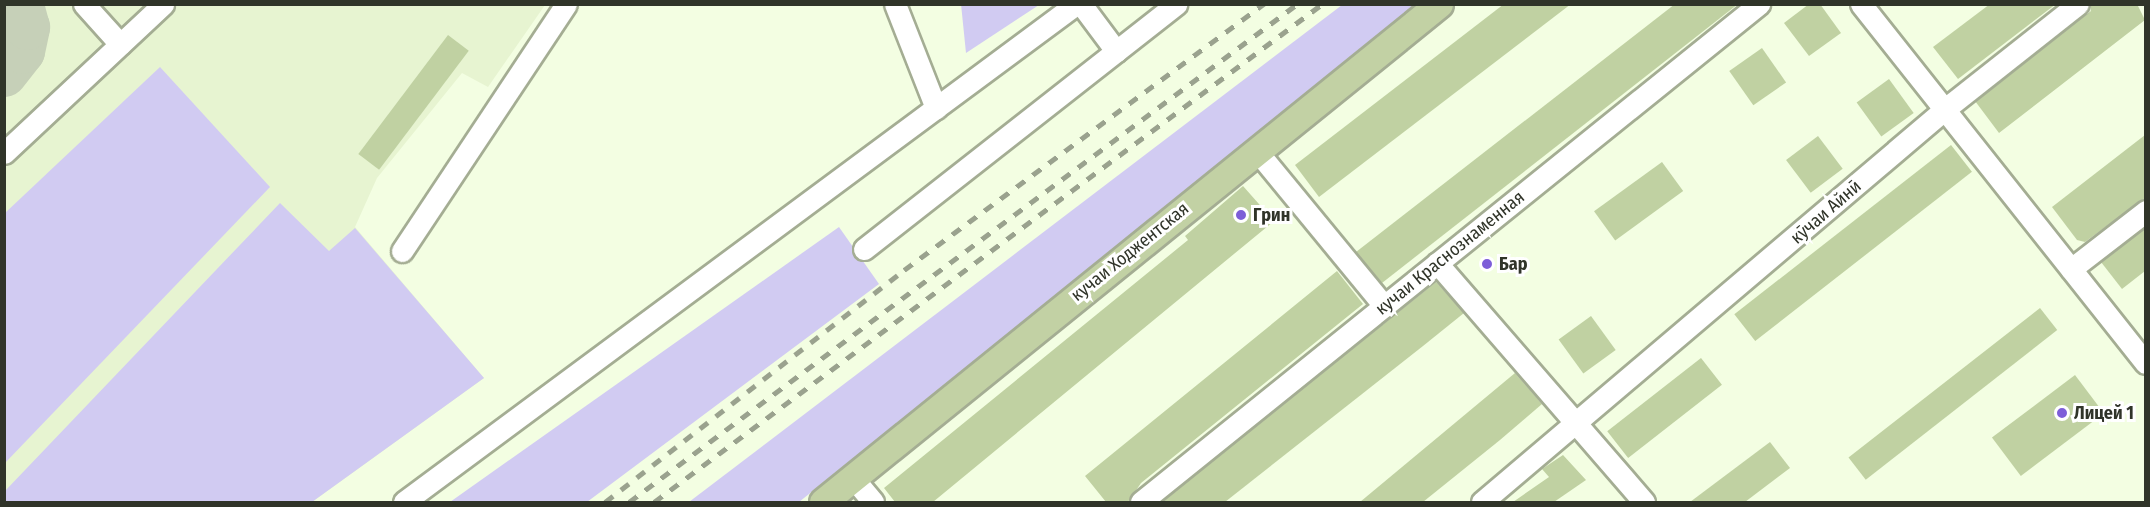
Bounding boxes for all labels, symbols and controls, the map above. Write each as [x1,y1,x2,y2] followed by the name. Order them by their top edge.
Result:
[1786,175,1866,249] street label: кӯчаи Айнӣ
[1371,186,1529,320] street label: кучаи Краснознаменная
[1067,198,1193,306] street label: кучаи Ходжентская
[1253,204,1290,226] place label: Грин
[1234,208,1248,222] marker: Грин
[1499,253,1527,275] place label: Бар
[1480,257,1494,271] marker: Бар
[2074,402,2134,424] place label: Лицей 1
[2055,406,2069,420] marker: Лицей 1

